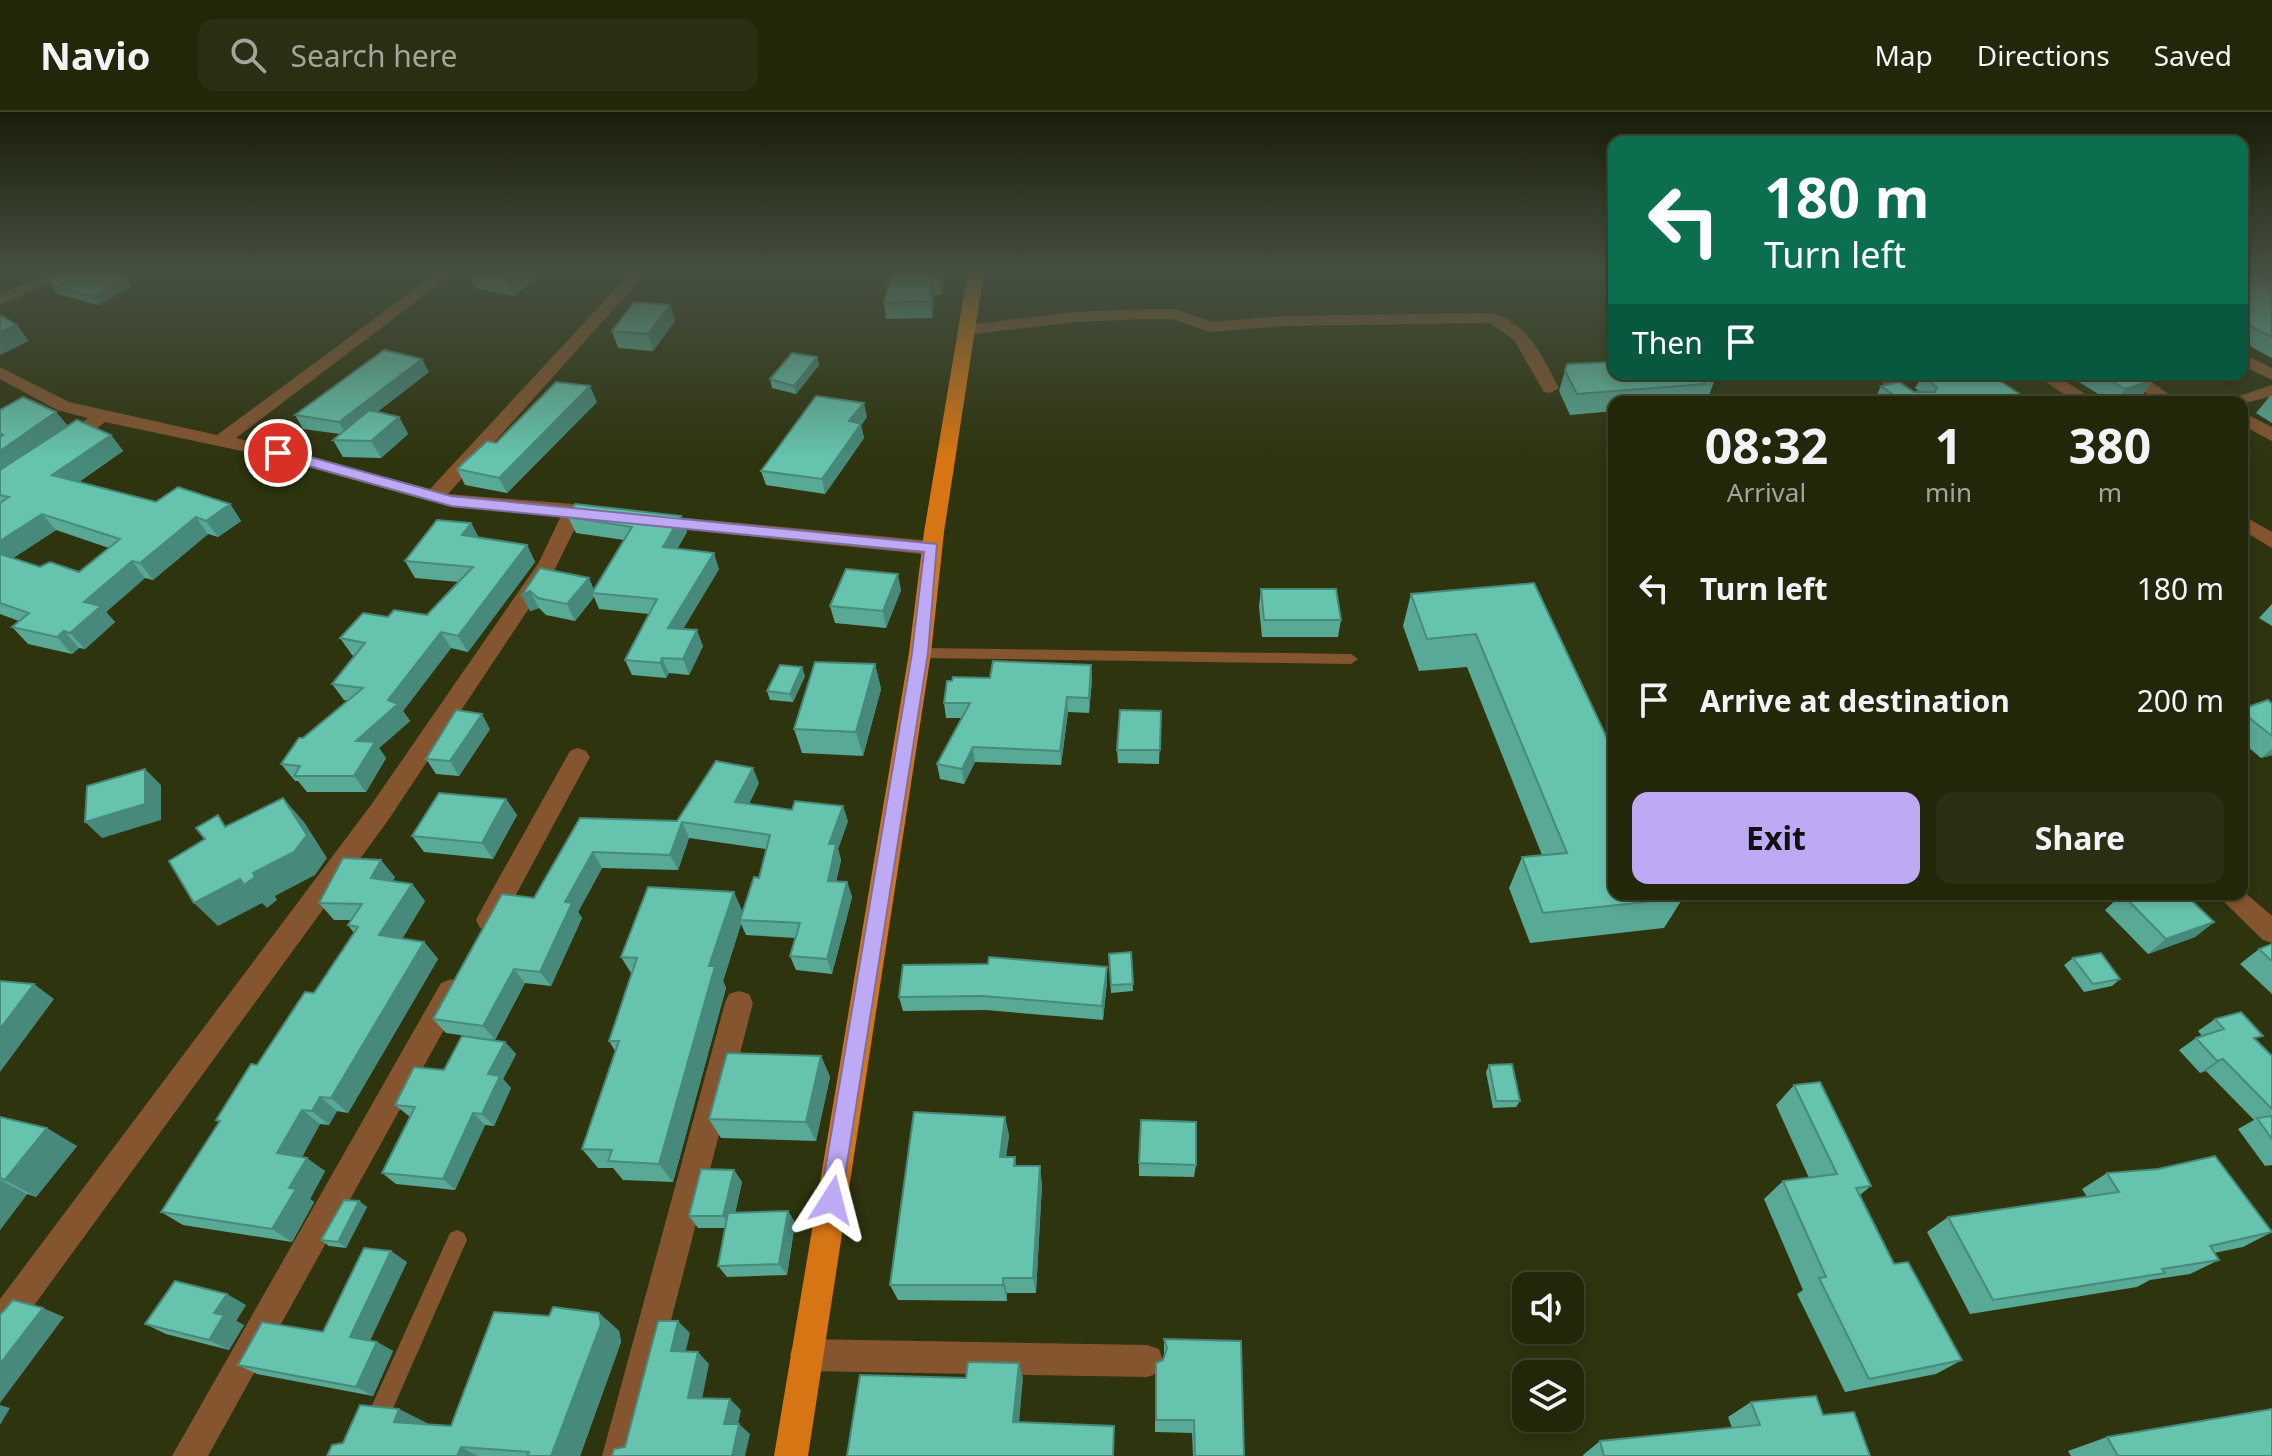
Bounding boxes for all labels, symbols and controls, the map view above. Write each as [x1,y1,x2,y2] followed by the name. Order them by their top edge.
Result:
[198,19,758,91] search box
[40,29,150,81] text: Navio
[226,33,270,77] icon: search
[290,35,457,76] text: Search here
[1874,36,1933,74] text: Map
[1977,36,2110,74] text: Directions
[2154,36,2232,74] text: Saved
[1764,158,1929,234] text: 180 m
[1632,168,1736,272] icon: left
[1764,230,1906,279] text: Turn left
[1719,320,1763,364] icon: arrive
[1632,322,1703,363] text: Then
[1705,413,1828,478] text: 08:32
[1935,413,1962,478] text: 1
[2069,413,2151,478] text: 380
[244,419,312,487] pin
[256,431,300,475] icon: arrive
[1727,474,1806,510] text: Arrival
[1925,474,1972,510] text: min
[2098,474,2122,510] text: m
[1632,566,1676,610] icon: left
[1700,568,1828,609] text: Turn left
[2137,568,2224,609] text: 180 m
[1632,678,1676,722] icon: arrive
[1700,680,2010,721] text: Arrive at destination
[2137,680,2224,721] text: 200 m
[1632,792,1920,884] button: Exit
[1936,792,2224,884] button: Share
[790,1158,874,1242] position arrow
[1512,1272,1584,1432] map controls
[1512,1272,1584,1344] button: sound
[1512,1360,1584,1432] button: layers

